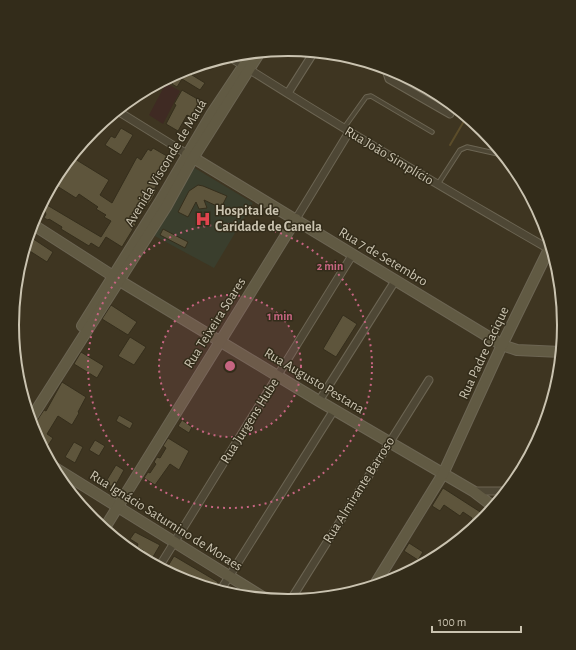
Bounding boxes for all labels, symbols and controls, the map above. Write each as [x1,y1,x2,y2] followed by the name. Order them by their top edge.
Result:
[123,97,210,229] street label: Avenida Visconde de Mauá
[342,124,436,188] street label: Rua João Simplício
[215,204,322,234] place label: Hospital de Caridade de Canela
[194,210,212,228] hospital icon: Hospital de Caridade de Canela
[336,225,430,289] street label: Rua 7 de Setembro
[317,260,343,272] text: 2 min
[182,275,248,371] street label: Rua Teixeira Soares
[456,304,512,402] street label: Rua Padre Cacique
[267,310,293,322] text: 1 min
[262,346,367,417] street label: Rua Augusto Pestana
[223,359,237,373] centre of rings
[218,376,282,466] street label: Rua Jurgens Hube
[321,434,397,546] street label: Rua Almirante Barroso
[87,468,245,574] street label: Rua Ignácio Saturnino de Moraes
[432,608,521,634] scale bar
[438,616,466,628] text: 100 m

